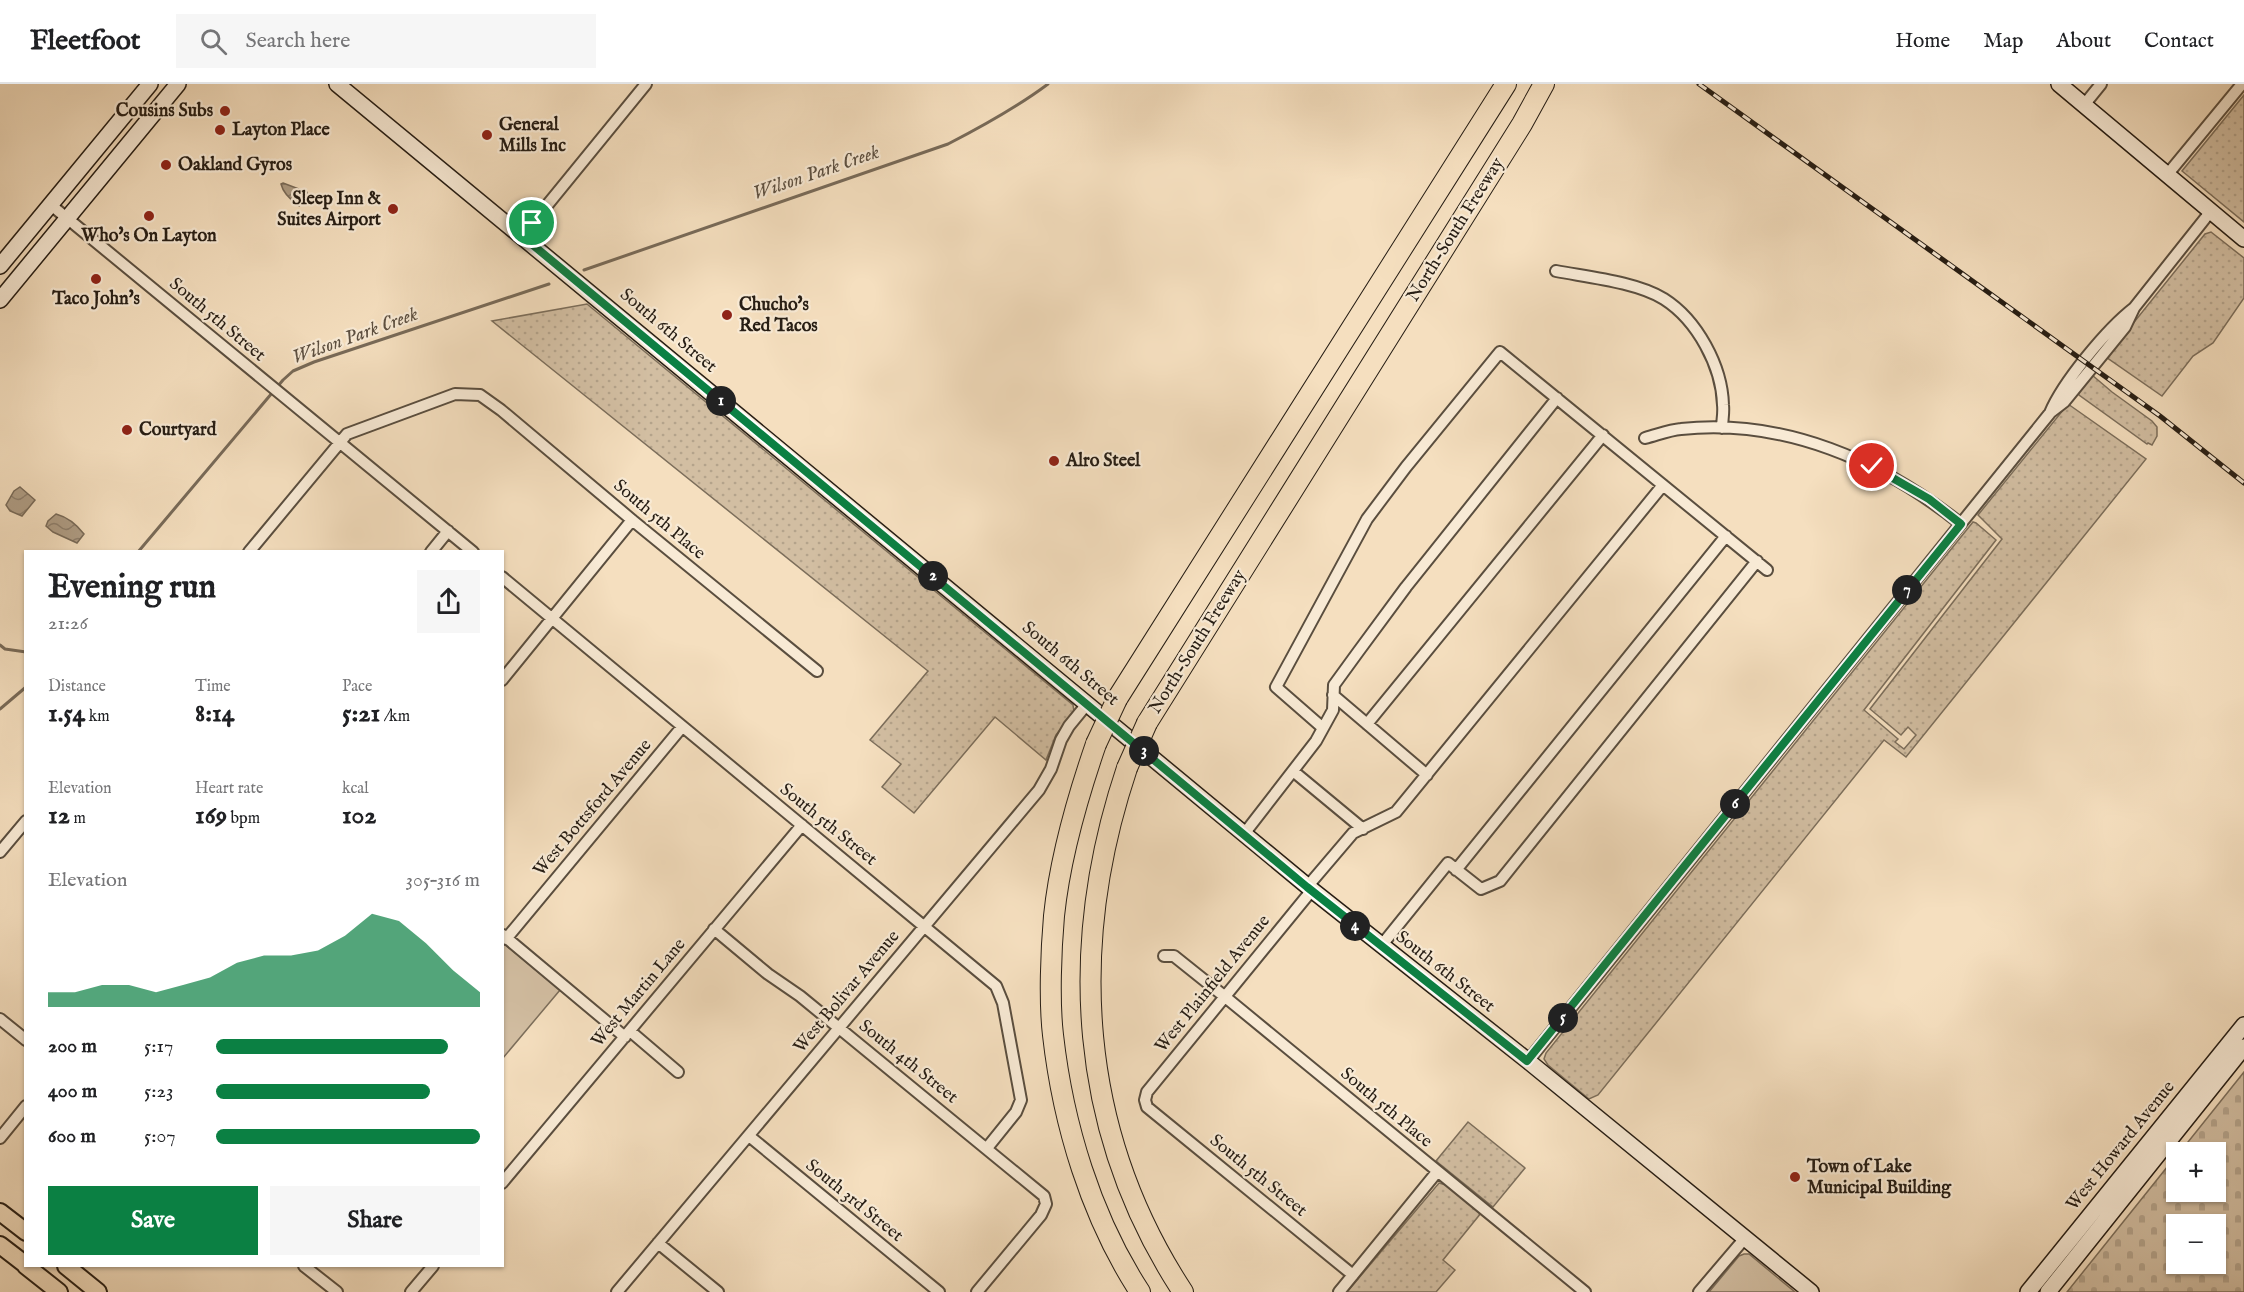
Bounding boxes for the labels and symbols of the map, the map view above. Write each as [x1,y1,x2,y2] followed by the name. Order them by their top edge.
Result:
[116,100,214,123] place label: Cousins Subs
[218,104,232,118] marker: Cousins Subs
[499,114,566,158] place label: General Mills Inc
[232,119,330,142] place label: Layton Place
[213,123,227,137] marker: Layton Place
[480,128,494,142] marker: General Mills Inc
[749,140,883,206] water label: Wilson Park Creek
[1402,153,1510,306] street label: North-South Freeway
[178,154,293,177] place label: Oakland Gyros
[159,158,173,172] marker: Oakland Gyros
[277,188,382,232] place label: Sleep Inn & Suites Airport
[506,197,557,248] pin
[386,202,400,216] marker: Sleep Inn & Suites Airport
[142,209,156,223] marker: Who's On Layton
[80,225,217,248] place label: Who's On Layton
[89,272,103,286] marker: Taco John's
[164,273,270,367] street label: South 5th Street
[615,284,721,378] street label: South 6th Street
[51,288,141,311] place label: Taco John's
[739,294,818,338] place label: Chucho's Red Tacos
[289,302,421,370] water label: Wilson Park Creek
[720,308,734,322] marker: Chucho's Red Tacos
[706,386,736,416] pin: 1
[139,419,217,442] place label: Courtyard
[120,423,134,437] marker: Courtyard
[1846,440,1897,491] pin
[1065,450,1141,473] place label: Alro Steel
[1047,454,1061,468] marker: Alro Steel
[608,475,710,565] street label: South 5th Place
[918,561,948,591] pin: 2
[1144,565,1252,718] street label: North-South Freeway
[1892,575,1922,605] pin: 7
[1017,617,1123,711] street label: South 6th Street
[529,735,657,881] street label: West Bottsford Avenue
[1129,736,1159,766] pin: 3
[775,779,881,871] street label: South 5th Street
[1720,789,1750,819] pin: 6
[1150,910,1276,1058] street label: West Plainfield Avenue
[1340,911,1370,941] pin: 4
[789,926,905,1058] street label: West Bolivar Avenue
[1391,926,1499,1018] street label: South 6th Street
[587,934,691,1052] street label: West Martin Lane
[1548,1003,1578,1033] pin: 5
[854,1015,962,1109] street label: South 4th Street
[1335,1063,1437,1153] street label: South 5th Place
[2062,1076,2180,1216] street label: West Howard Avenue
[1205,1130,1311,1222] street label: South 5th Street
[800,1154,908,1248] street label: South 3rd Street
[1806,1156,1952,1200] place label: Town of Lake Municipal Building
[1788,1170,1802,1184] marker: Town of Lake Municipal Building

